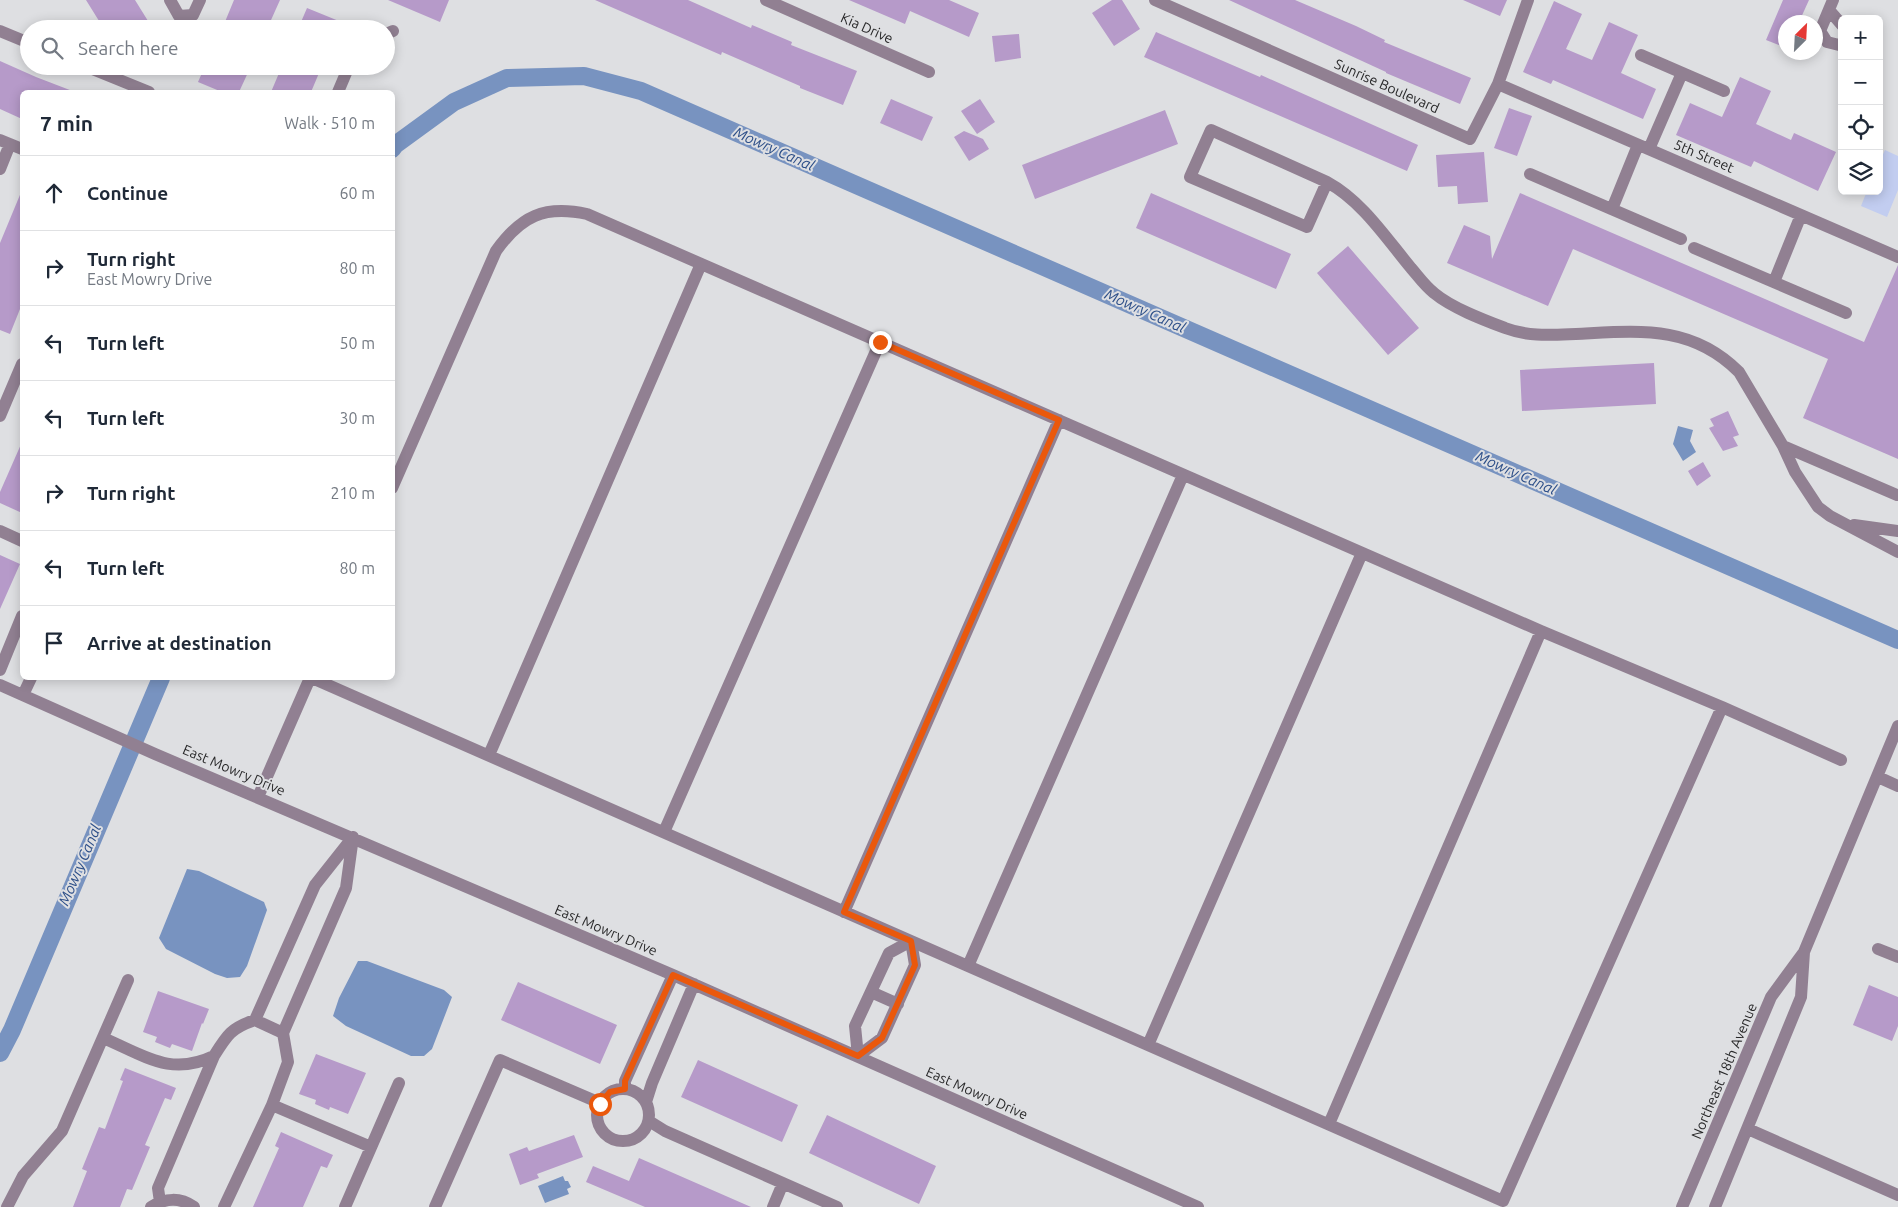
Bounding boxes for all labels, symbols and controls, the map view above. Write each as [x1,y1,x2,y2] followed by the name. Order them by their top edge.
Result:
[838,9,896,47] street label: Kia Drive
[1778,15,1823,60] north arrow
[1838,15,1883,195] map controls
[1838,15,1883,60] button: +
[20,20,395,75] search box
[38,34,66,62] icon: search
[78,37,178,59] text: Search here
[1332,56,1442,116] street label: Sunrise Boulevard
[1838,60,1883,105] button: −
[1838,105,1883,150] button: locate
[40,111,93,135] text: 7 min
[284,114,375,132] text: Walk · 510 m
[731,123,818,174] water label: Mowry Canal
[1672,136,1737,176] street label: 5th Street
[1838,150,1883,195] button: layers
[40,179,68,207] icon: ahead
[87,182,168,204] text: Continue
[339,184,375,202] text: 60 m
[87,248,175,270] text: Turn right
[40,254,68,282] icon: right
[339,259,375,277] text: 80 m
[87,270,212,288] text: East Mowry Drive
[1102,285,1189,336] water label: Mowry Canal
[40,329,68,357] icon: left
[869,331,892,354] route end
[87,332,165,354] text: Turn left
[339,334,375,352] text: 50 m
[40,404,68,432] icon: left
[87,407,165,429] text: Turn left
[339,409,375,427] text: 30 m
[1473,447,1560,498] water label: Mowry Canal
[40,479,68,507] icon: right
[87,482,175,504] text: Turn right
[330,484,375,502] text: 210 m
[40,554,68,582] icon: left
[87,557,165,579] text: Turn left
[339,559,375,577] text: 80 m
[40,629,68,657] icon: arrive
[87,632,272,654] text: Arrive at destination
[180,741,288,799] street label: East Mowry Drive
[55,821,105,908] water label: Mowry Canal
[552,901,660,959] street label: East Mowry Drive
[1688,1001,1760,1141] street label: Northeast 18th Avenue
[924,1063,1030,1123] street label: East Mowry Drive
[589,1093,612,1116] route start

